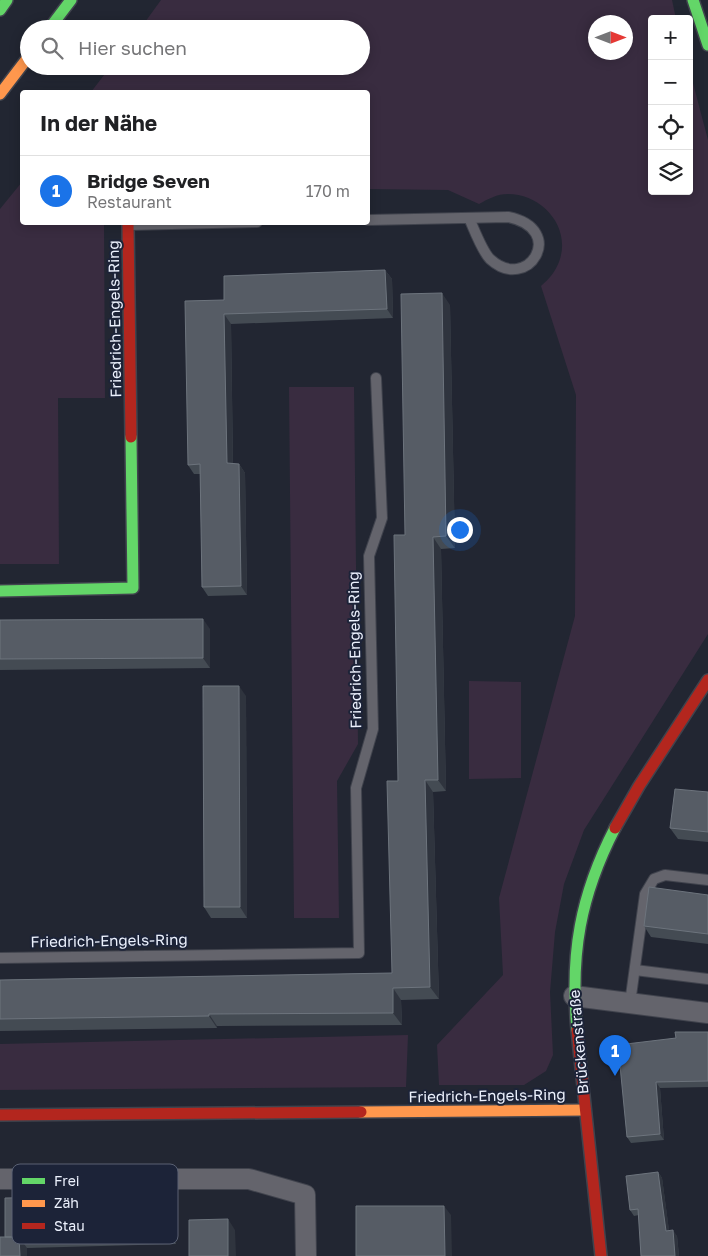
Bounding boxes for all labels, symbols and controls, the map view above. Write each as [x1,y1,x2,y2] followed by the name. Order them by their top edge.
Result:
[588,15,633,60] north arrow
[648,15,693,195] map controls
[648,15,693,60] button: +
[20,20,370,75] search box
[38,34,66,62] icon: search
[78,36,187,59] text: Hier suchen
[648,60,693,105] button: −
[648,105,693,150] button: locate
[40,110,157,136] text: In der Nähe
[648,150,693,195] button: layers
[87,169,210,192] text: Bridge Seven
[52,181,60,201] text: 1
[306,181,350,201] text: 170 m
[87,192,172,212] text: Restaurant
[104,240,124,398] street label: Friedrich-Engels-Ring
[447,517,473,543] your location
[344,571,364,729] street label: Friedrich-Engels-Ring
[30,930,188,950] street label: Friedrich-Engels-Ring
[564,989,592,1095] street label: Brückenstraße
[599,1035,631,1076] pin: 1
[408,1085,566,1105] street label: Friedrich-Engels-Ring
[12,1164,178,1244] legend
[54,1172,80,1189] text: Frei
[54,1194,79,1211] text: Zäh
[54,1217,85,1234] text: Stau

